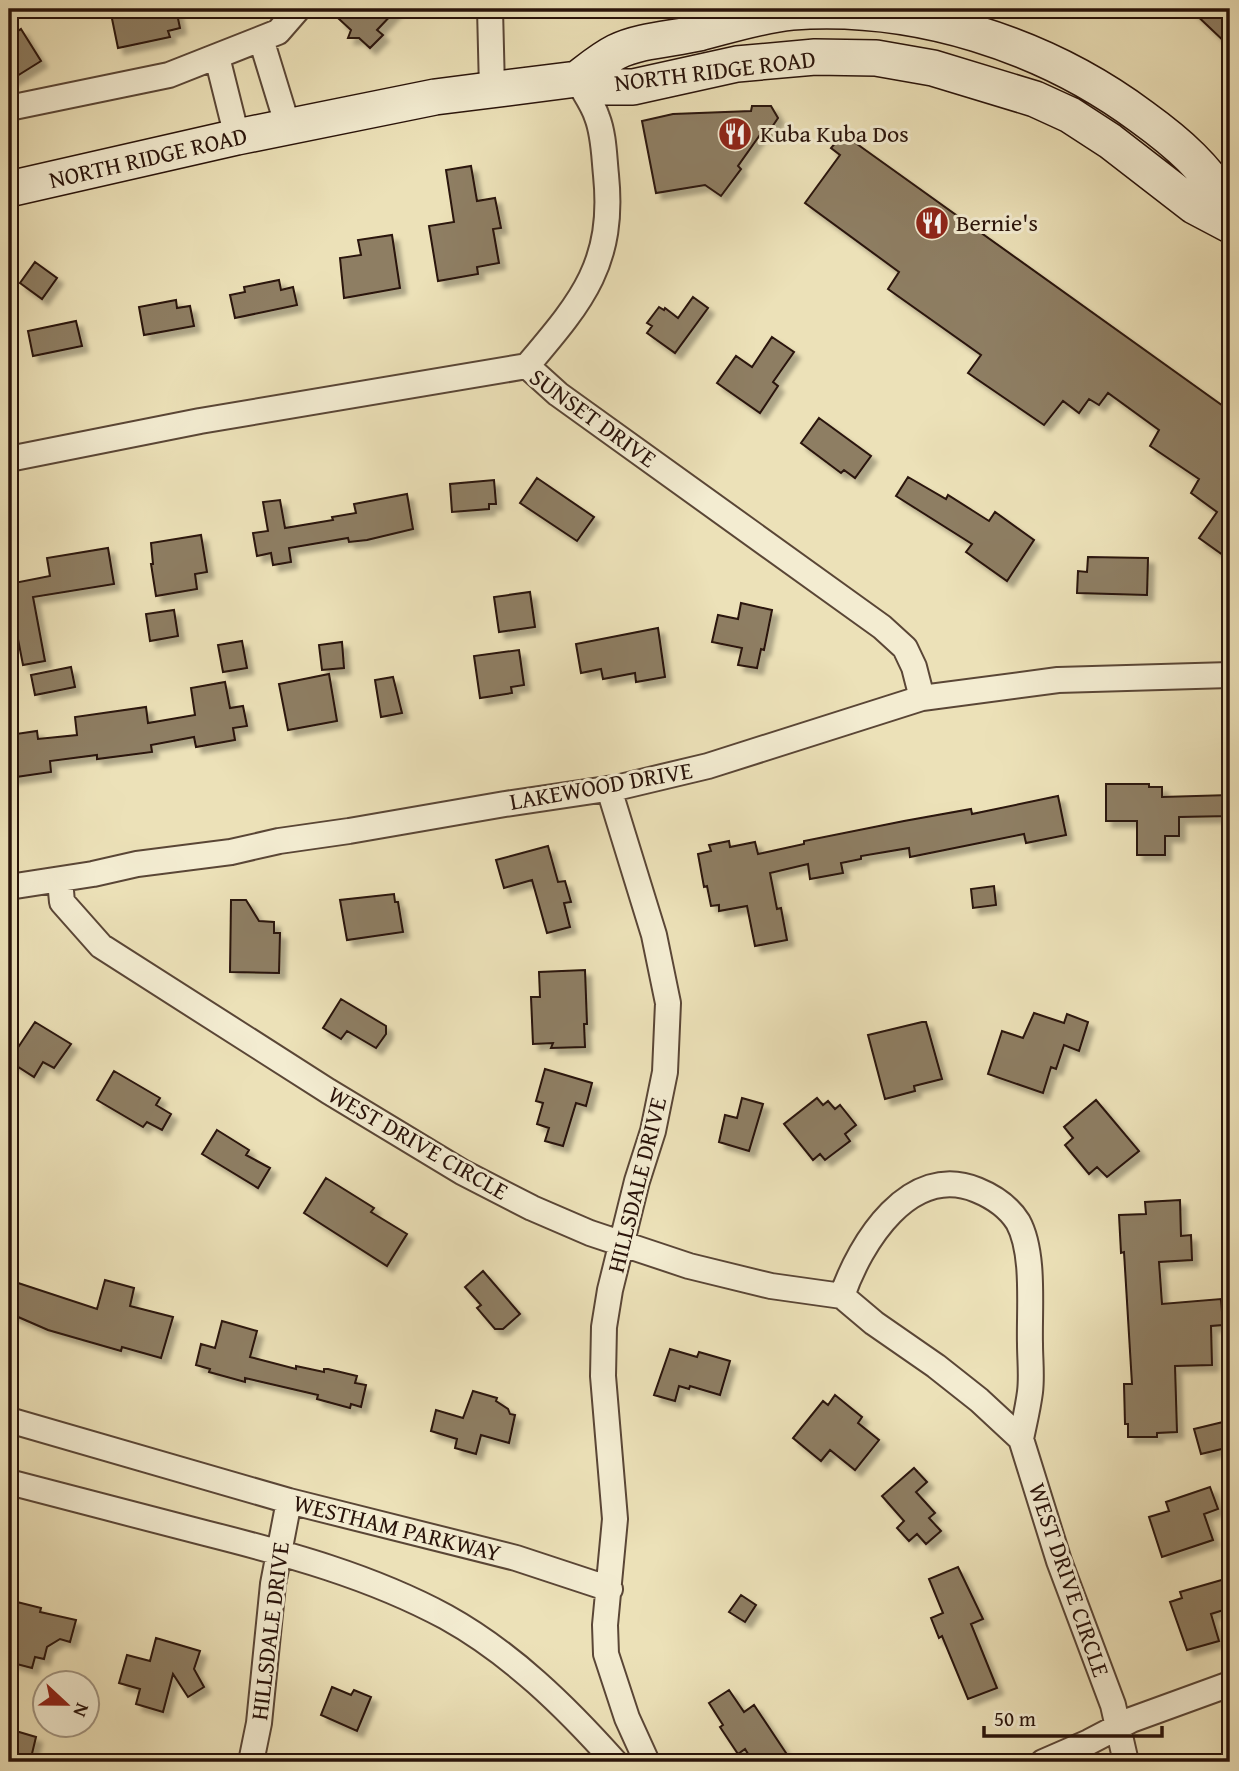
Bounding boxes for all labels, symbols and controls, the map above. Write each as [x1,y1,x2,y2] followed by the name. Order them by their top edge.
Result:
[612,41,818,100] street label: NORTH RIDGE ROAD
[716,115,754,153] restaurant icon: Kuba Kuba Dos
[760,116,909,151] place label: Kuba Kuba Dos
[45,118,250,197] street label: NORTH RIDGE ROAD
[913,204,951,242] restaurant icon: Bernie's
[956,205,1038,240] place label: Bernie's
[523,360,664,476] street label: SUNSET DRIVE
[507,752,695,819] street label: LAKEWOOD DRIVE
[322,1077,515,1208] street label: WEST DRIVE CIRCLE
[598,1094,675,1276] street label: HILLSDALE DRIVE
[1020,1478,1119,1682] street label: WEST DRIVE CIRCLE
[290,1485,505,1570] street label: WESTHAM PARKWAY
[241,1540,298,1722] street label: HILLSDALE DRIVE
[32,1670,102,1740] north arrow
[984,1694,1162,1738] scale bar
[66,1699,97,1722] text: N
[994,1703,1036,1734] text: 50 m

